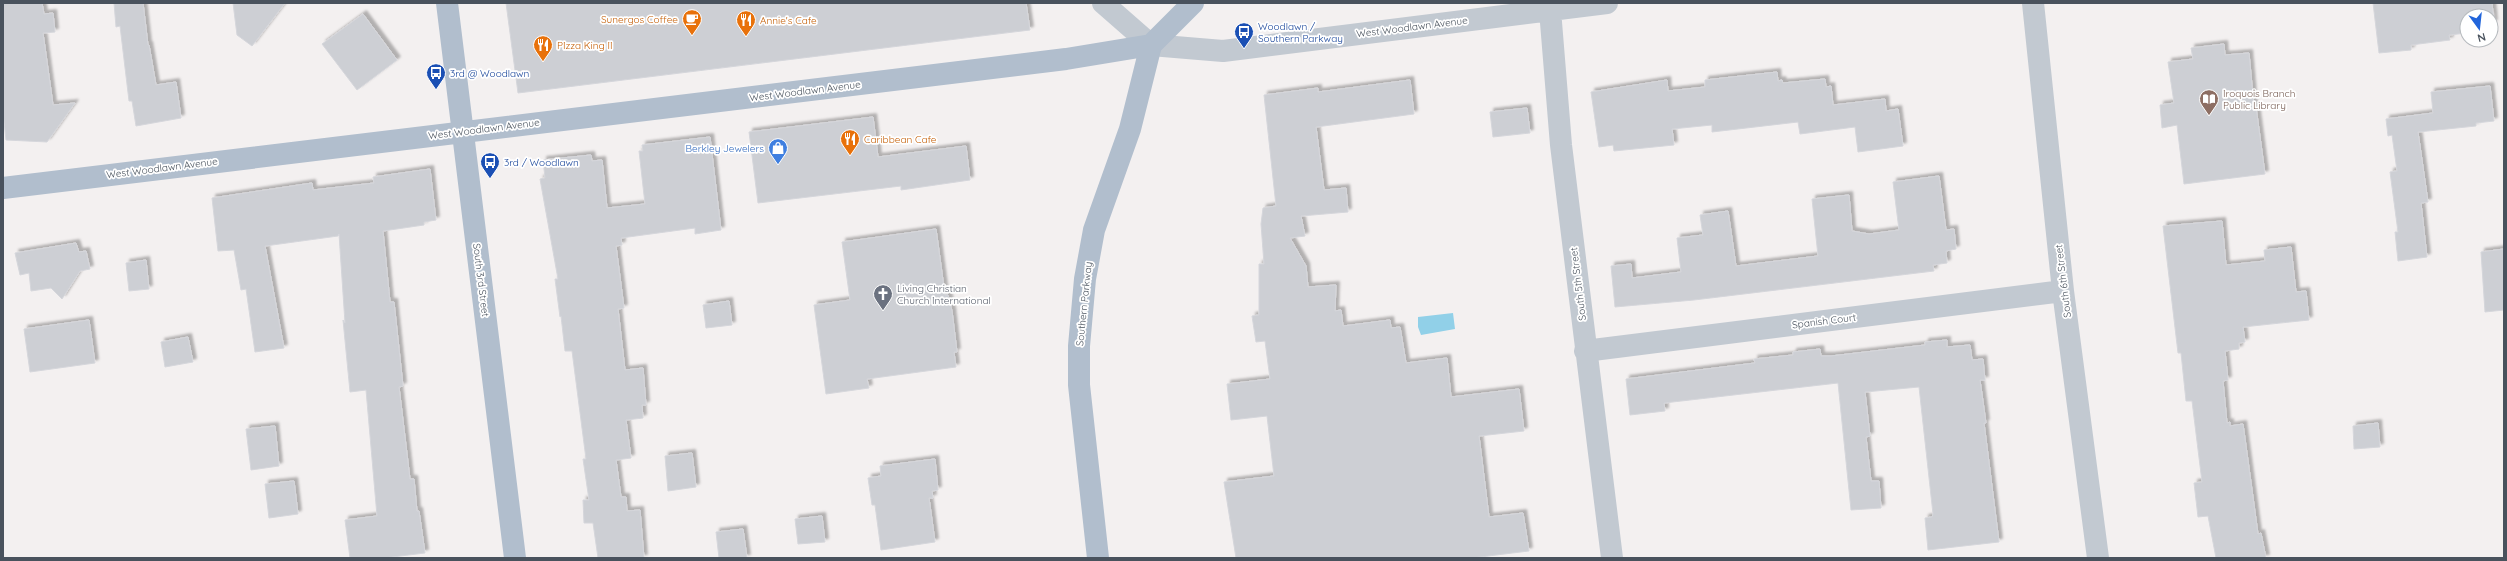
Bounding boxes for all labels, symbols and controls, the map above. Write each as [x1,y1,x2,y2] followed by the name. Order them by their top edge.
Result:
[681,8,703,36] cafe icon: Sunergos Coffee
[2459,8,2499,48] north arrow
[735,9,757,37] restaurant icon: Annie's Cafe
[601,13,678,26] place label: Sunergos Coffee
[760,14,817,27] place label: Annie's Cafe
[1356,14,1469,40] street label: West Woodlawn Avenue
[1258,20,1343,45] place label: Woodlawn / Southern Parkway
[1233,21,1255,49] bus stop icon: Woodlawn / Southern Parkway
[2476,30,2487,45] text: N
[532,34,554,62] restaurant icon: PIzza King II
[557,39,612,52] place label: PIzza King II
[425,62,447,90] bus stop icon: 3rd @ Woodlawn
[450,67,529,80] place label: 3rd @ Woodlawn
[749,78,862,104] street label: West Woodlawn Avenue
[2223,87,2295,112] place label: Iroquois Branch Public Library
[2198,88,2220,116] library icon: Iroquois Branch Public Library
[428,116,541,142] street label: West Woodlawn Avenue
[839,128,861,156] restaurant icon: Caribbean Cafe
[864,133,937,146] place label: Caribbean Cafe
[767,137,789,165] shop icon: Berkley Jewelers
[686,142,764,155] place label: Berkley Jewelers
[479,151,501,179] bus stop icon: 3rd / Woodlawn
[106,155,219,181] street label: West Woodlawn Avenue
[504,156,579,169] place label: 3rd / Woodlawn
[470,242,492,318] street label: South 3rd Street
[2052,243,2074,318] street label: South 6th Street
[1567,246,1589,321] street label: South 5th Street
[1073,261,1095,347] street label: Southern Parkway
[897,282,991,307] place label: Living Christian Church International
[872,283,894,311] church icon: Living Christian Church International
[1791,311,1857,331] street label: Spanish Court

